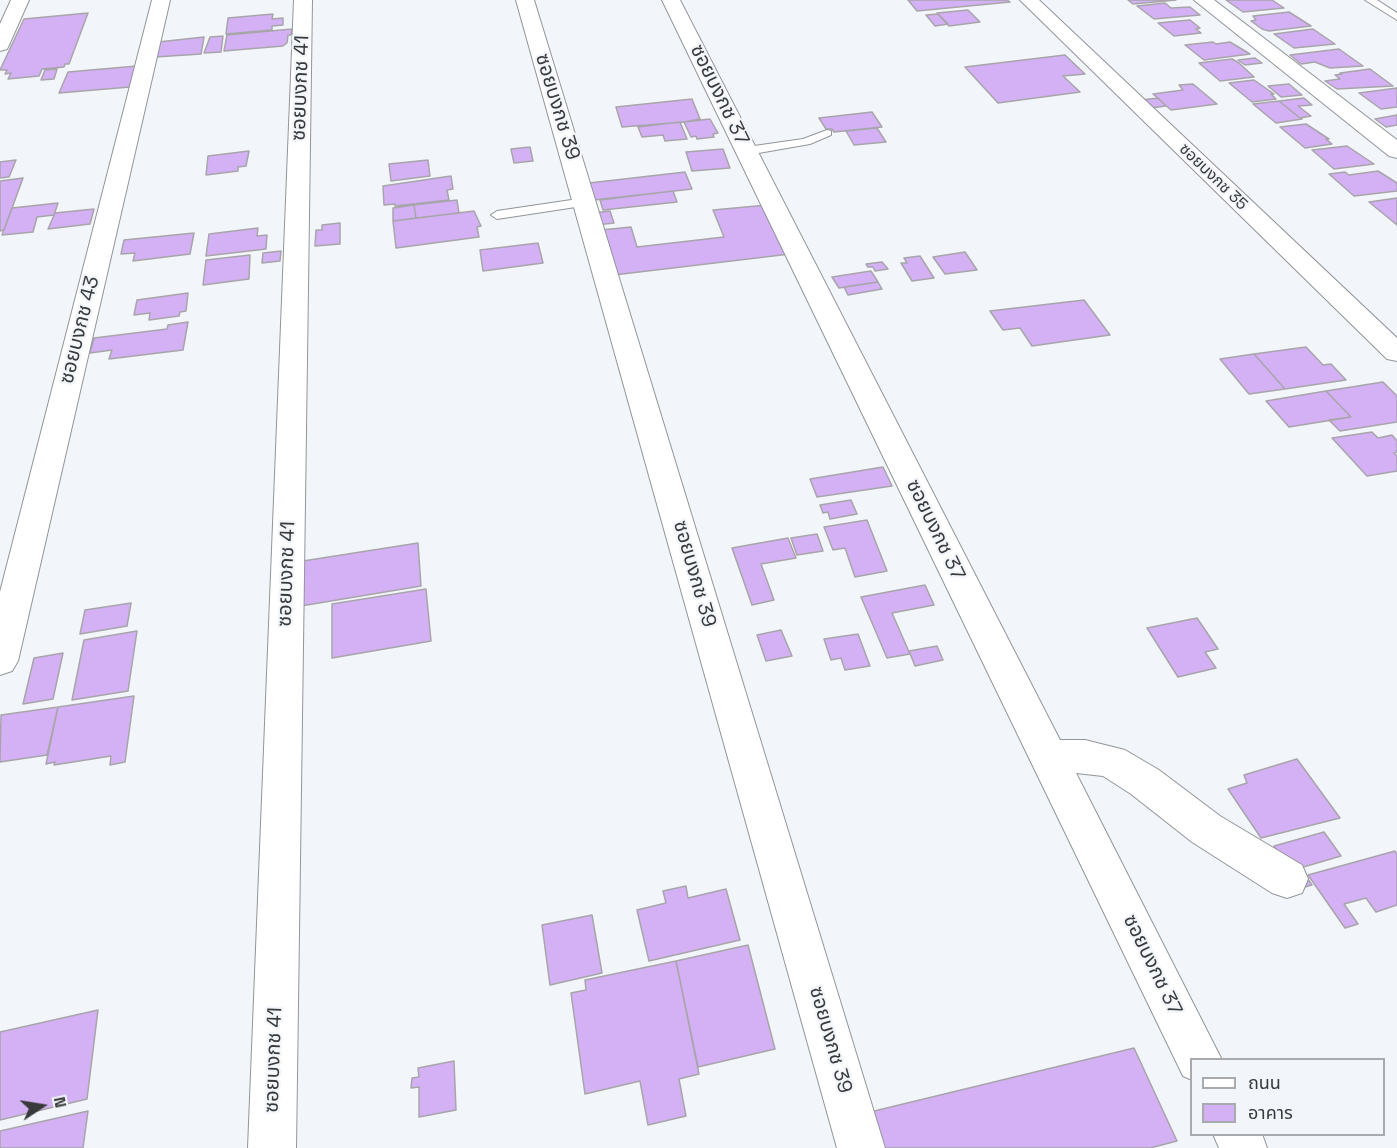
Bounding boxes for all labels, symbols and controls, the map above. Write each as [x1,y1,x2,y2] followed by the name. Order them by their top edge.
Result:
[287,35,315,141] street label: ซอยบงกช 41
[684,41,754,149] street label: ซอยบงกช 37
[529,51,585,163] street label: ซอยบงกช 39
[1175,140,1251,214] street label: ซอยบงกช 35
[55,274,105,386] street label: ซอยบงกช 43
[900,476,970,584] street label: ซอยบงกช 37
[667,518,721,630] street label: ซอยบงกช 39
[273,521,301,627] street label: ซอยบงกช 41
[1117,911,1187,1019] street label: ซอยบงกช 37
[803,984,857,1096] street label: ซอยบงกช 39
[260,1007,288,1113] street label: ซอยบงกช 41
[1190,1058,1385,1136] legend
[1248,1071,1281,1094] text: ถนน
[12,1076,72,1136] north arrow
[49,1095,71,1110] text: N
[1248,1101,1293,1124] text: อาคาร

